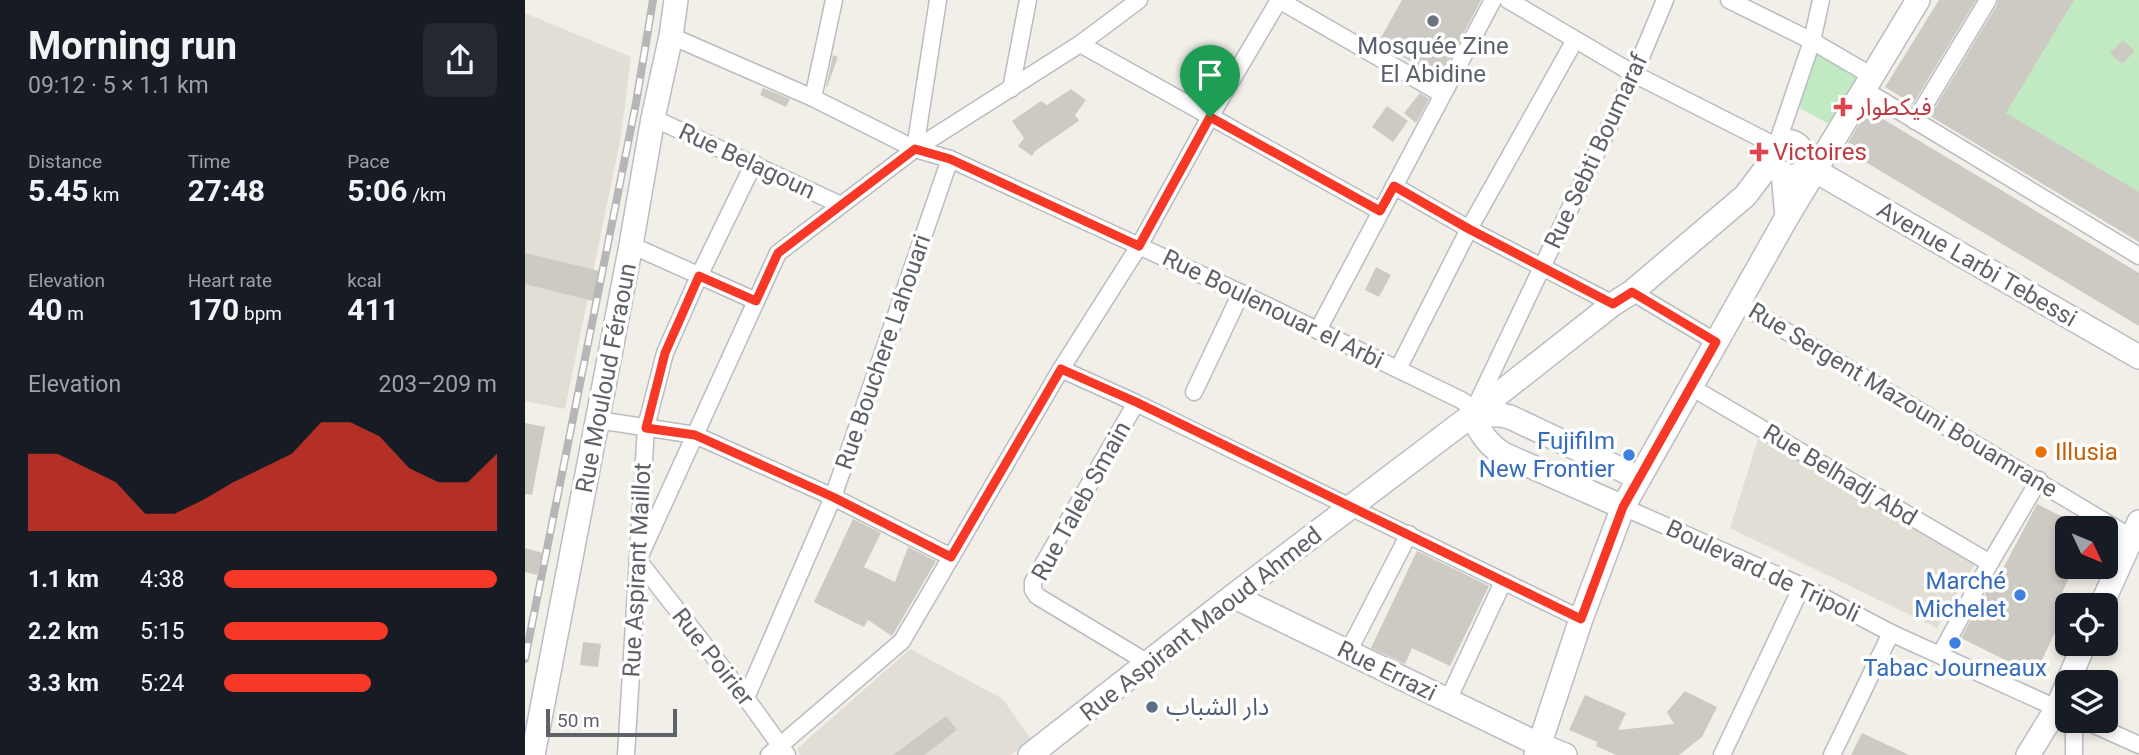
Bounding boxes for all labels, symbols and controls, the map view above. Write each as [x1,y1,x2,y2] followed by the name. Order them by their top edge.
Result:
[1425,13,1441,29] marker: Mosquée Zine El Abidine
[423,23,497,97] button: share
[28,24,237,68] text: Morning run
[1357,32,1509,88] place label: Mosquée Zine El Abidine
[1180,45,1240,117] pin
[1539,48,1654,253] street label: Rue Sebti Boumaraf
[1191,56,1229,94] icon: arrive
[28,72,209,99] text: 09:12 · 5 × 1.1 km
[1856,93,1932,121] place label: فيكطوار
[1835,99,1851,115] marker: فيكطوار
[675,117,819,205] street label: Rue Belagoun
[1773,138,1867,166] place label: Victoires
[1751,144,1767,160] marker: Victoires
[28,150,102,173] text: Distance
[188,150,230,173] text: Time
[347,150,390,173] text: Pace
[28,173,88,208] text: 5.45
[188,173,265,208] text: 27:48
[347,173,407,208] text: 5:06
[88,183,119,206] text: km
[407,183,446,206] text: /km
[1872,195,2082,333] street label: Avenue Larbi Tebessi
[830,231,936,473] street label: Rue Bouchere Lahouari
[1158,243,1388,375] street label: Rue Boulenouar el Arbi
[570,261,642,495] street label: Rue Mouloud Féraoun
[28,269,105,292] text: Elevation
[188,269,272,292] text: Heart rate
[347,269,382,292] text: kcal
[28,292,62,327] text: 40
[188,292,239,327] text: 170
[347,292,399,327] text: 411
[1744,297,2062,503] street label: Rue Sergent Mazouni Bouamrane
[62,302,84,325] text: m
[239,302,282,325] text: bpm
[28,371,121,398] text: Elevation
[378,371,497,398] text: 203–209 m
[1026,416,1136,586] street label: Rue Taleb Smain
[1758,418,1922,532] street label: Rue Belhadj Abd
[1479,427,1615,483] place label: Fujifilm New Frontier
[2055,438,2118,466] place label: Illusia
[2033,444,2049,460] marker: Illusia
[1621,447,1637,463] marker: Fujifilm New Frontier
[617,462,657,678] street label: Rue Aspirant Maillot
[1662,514,1864,628] street label: Boulevard de Tripoli
[2055,516,2117,579] north arrow
[2055,516,2118,733] map controls
[1075,521,1327,727] street label: Rue Aspirant Maoud Ahmed
[28,566,99,593] text: 1.1 km
[140,566,184,593] text: 4:38
[1914,567,2006,623] place label: Marché Michelet
[2012,587,2028,603] marker: Marché Michelet
[2055,593,2118,656] button: locate
[666,603,760,711] street label: Rue Poirier
[28,618,99,645] text: 2.2 km
[140,618,184,645] text: 5:15
[1333,635,1441,707] street label: Rue Errazi
[1947,635,1963,651] marker: Tabac Journeaux
[1863,654,2047,682] place label: Tabac Journeaux
[28,670,99,697] text: 3.3 km
[140,670,184,697] text: 5:24
[2055,670,2118,733] button: layers
[1166,693,1269,721] place label: دار الشباب
[1144,699,1160,715] marker: دار الشباب
[546,706,677,738] scale bar
[557,709,600,732] text: 50 m

